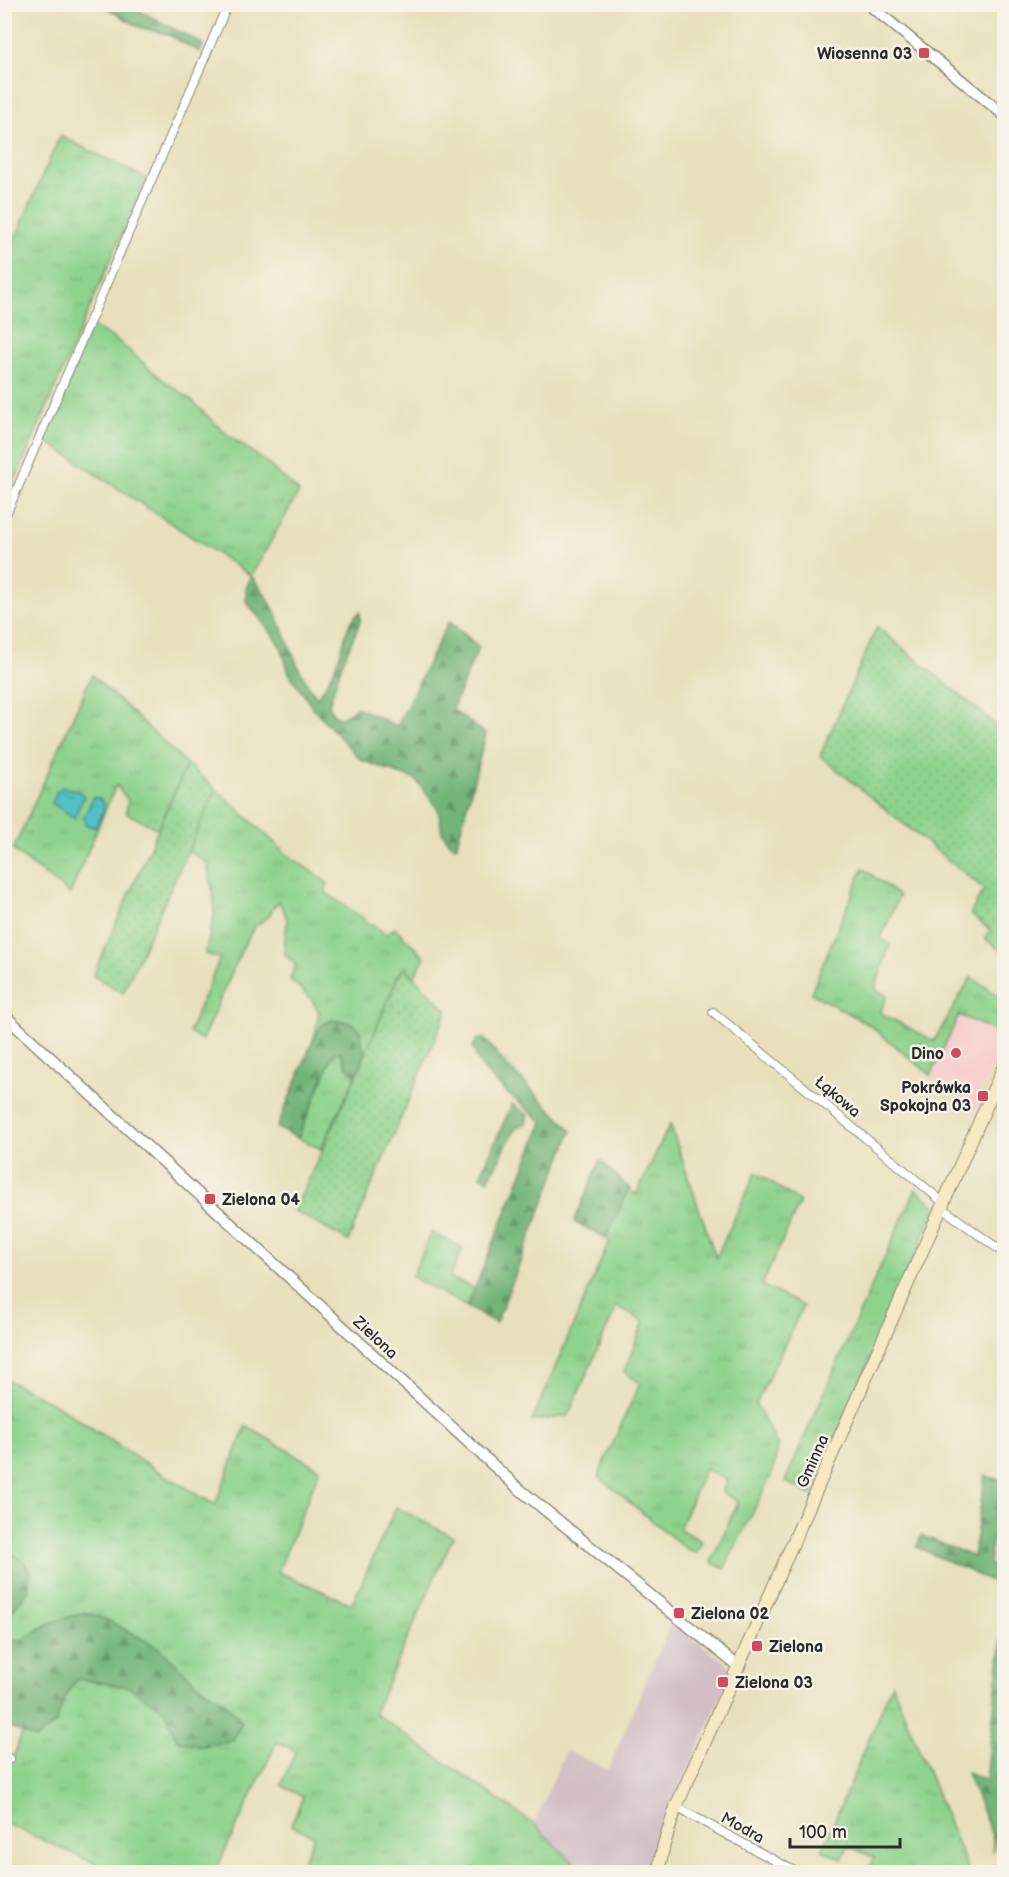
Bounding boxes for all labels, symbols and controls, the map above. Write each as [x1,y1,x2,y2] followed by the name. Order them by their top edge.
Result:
[817,45,912,64] place label: Wiosenna 03
[917,46,931,60] marker: Wiosenna 03
[911,1045,944,1064] place label: Dino
[949,1046,963,1060] marker: Dino
[810,1072,864,1122] street label: Łąkowa
[880,1079,971,1116] place label: Pokrówka Spokojna 03
[976,1089,990,1103] marker: Pokrówka Spokojna 03
[222,1191,301,1210] place label: Zielona 04
[203,1192,217,1206] marker: Zielona 04
[348,1312,401,1363] street label: Zielona
[793,1432,833,1491] street label: Gminna
[691,1605,770,1624] place label: Zielona 02
[672,1606,686,1620] marker: Zielona 02
[769,1638,823,1657] place label: Zielona
[750,1639,764,1653] marker: Zielona
[735,1674,813,1693] place label: Zielona 03
[716,1675,730,1689] marker: Zielona 03
[717,1809,767,1848] street label: Modra
[790,1811,900,1849] scale bar
[799,1822,847,1843] text: 100 m

